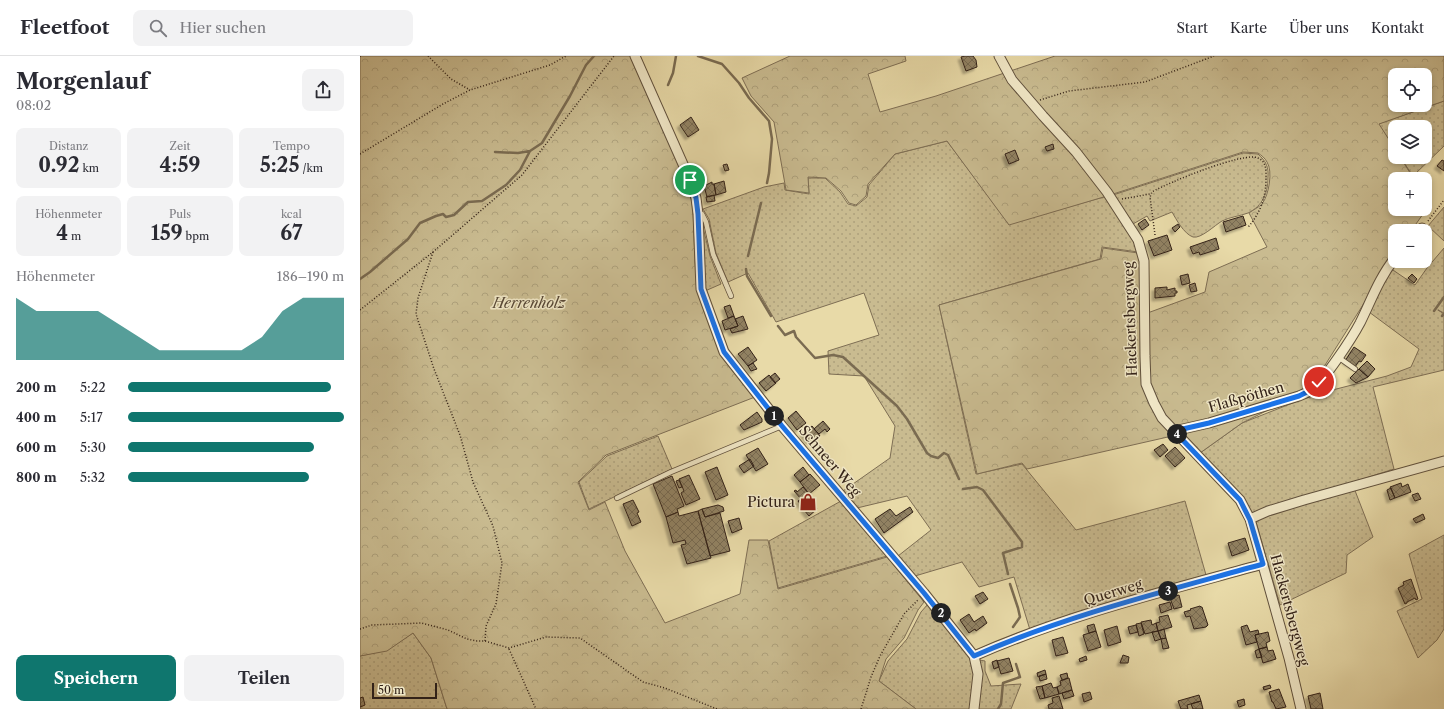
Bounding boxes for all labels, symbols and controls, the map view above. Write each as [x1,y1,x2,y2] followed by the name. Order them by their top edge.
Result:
[133,10,413,46] search box
[20,16,109,39] text: Fleetfoot
[147,17,169,39] icon: search
[179,18,266,37] text: Hier suchen
[1176,19,1208,37] text: Start
[1230,19,1267,37] text: Karte
[1289,19,1349,37] text: Über uns
[1371,19,1424,37] text: Kontakt
[16,68,149,95] text: Morgenlauf
[1388,68,1432,268] map controls
[1388,68,1432,112] button: locate
[302,69,344,111] button: share
[16,97,51,113] text: 08:02
[1388,120,1432,164] button: layers
[49,139,88,153] text: Distanz
[170,139,190,153] text: Zeit
[273,139,310,153] text: Tempo
[38,153,80,177] text: 0.92
[160,153,200,177] text: 4:59
[260,153,299,177] text: 5:25
[80,161,99,175] text: km
[299,161,323,175] text: /km
[673,163,707,197] pin
[679,169,701,191] icon: arrive
[1388,172,1432,216] button: +
[35,207,102,221] text: Höhenmeter
[169,207,191,221] text: Puls
[281,207,302,221] text: kcal
[56,221,68,245] text: 4
[151,221,183,245] text: 159
[280,221,302,245] text: 67
[1388,224,1432,268] button: −
[68,229,81,243] text: m
[183,229,209,243] text: bpm
[1119,261,1141,377] street label: Hackertsbergweg
[16,268,95,284] text: Höhenmeter
[277,268,344,284] text: 186–190 m
[491,294,567,312] park label: Herrenholz
[1302,365,1336,399] pin
[1308,371,1330,393] icon: check
[1206,378,1286,416] street label: Flaßpöthen
[16,379,56,395] text: 200 m
[80,379,106,395] text: 5:22
[764,406,784,426] pin: 1
[16,409,56,425] text: 400 m
[80,409,103,425] text: 5:17
[772,409,776,423] text: 1
[795,422,865,501] street label: Schneer Weg
[1167,424,1187,444] pin: 4
[1174,427,1180,441] text: 4
[16,439,57,455] text: 600 m
[80,439,106,455] text: 5:30
[16,469,57,485] text: 800 m
[80,469,105,485] text: 5:32
[798,492,818,512] shop icon: Pictura
[747,493,796,511] place label: Pictura
[1266,552,1314,668] street label: Hackertsbergweg
[1081,574,1145,609] street label: Querweg
[1158,581,1178,601] pin: 3
[1165,584,1171,598] text: 3
[931,603,951,623] pin: 2
[938,606,944,620] text: 2
[16,655,176,701] button: Speichern
[184,655,344,701] button: Teilen
[372,681,437,700] scale bar
[378,683,404,697] text: 50 m

